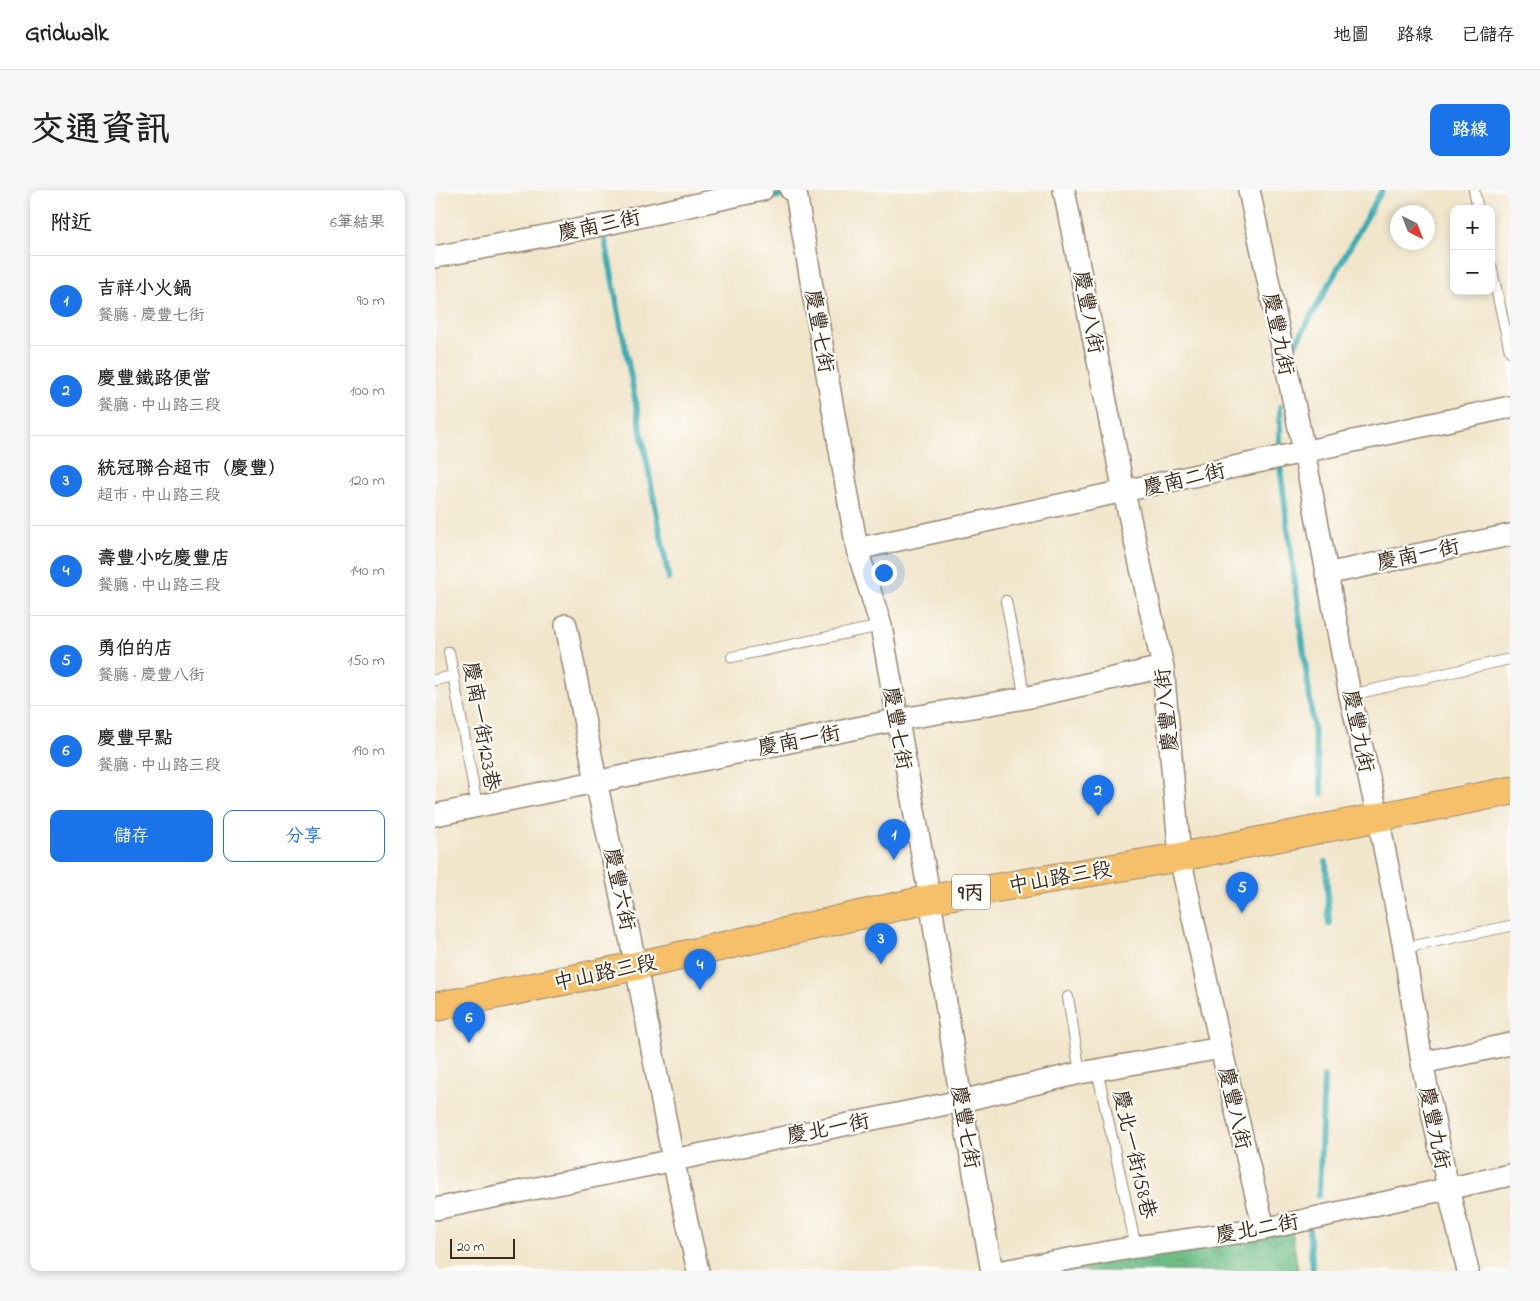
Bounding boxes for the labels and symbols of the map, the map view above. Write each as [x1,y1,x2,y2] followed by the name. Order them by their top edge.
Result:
[555,204,644,250] street label: 慶南三街
[1390,205,1435,250] north arrow
[1064,268,1110,356] street label: 慶豐八街
[796,287,840,375] street label: 慶豐七街
[1254,290,1300,379] street label: 慶豐九街
[1140,457,1229,505] street label: 慶南二街
[1374,533,1463,579] street label: 慶南一街
[871,560,897,586] your location
[454,659,506,793] street label: 慶南一街123巷
[1149,666,1187,753] street label: 慶豐八街
[874,684,918,772] street label: 慶豐七街
[1334,687,1380,776] street label: 慶豐九街
[755,719,843,765] street label: 慶南一街
[1082,775,1114,816] pin: 2
[878,819,910,860] pin: 1
[595,845,641,934] street label: 慶豐六街
[1006,855,1115,903] street label: 中山路三段
[1226,872,1258,913] pin: 5
[952,874,990,910] road number: 9丙
[865,923,897,964] pin: 3
[551,948,660,1000] street label: 中山路三段
[684,949,716,990] pin: 4
[453,1002,485,1043] pin: 6
[1209,1064,1257,1153] street label: 慶豐八街
[942,1083,986,1171] street label: 慶豐七街
[1410,1084,1456,1173] street label: 慶豐九街
[1104,1087,1162,1222] street label: 慶北一街158巷
[784,1107,872,1153] street label: 慶北一街
[1213,1208,1301,1252] street label: 慶北二街
[450,1236,515,1259] scale bar

